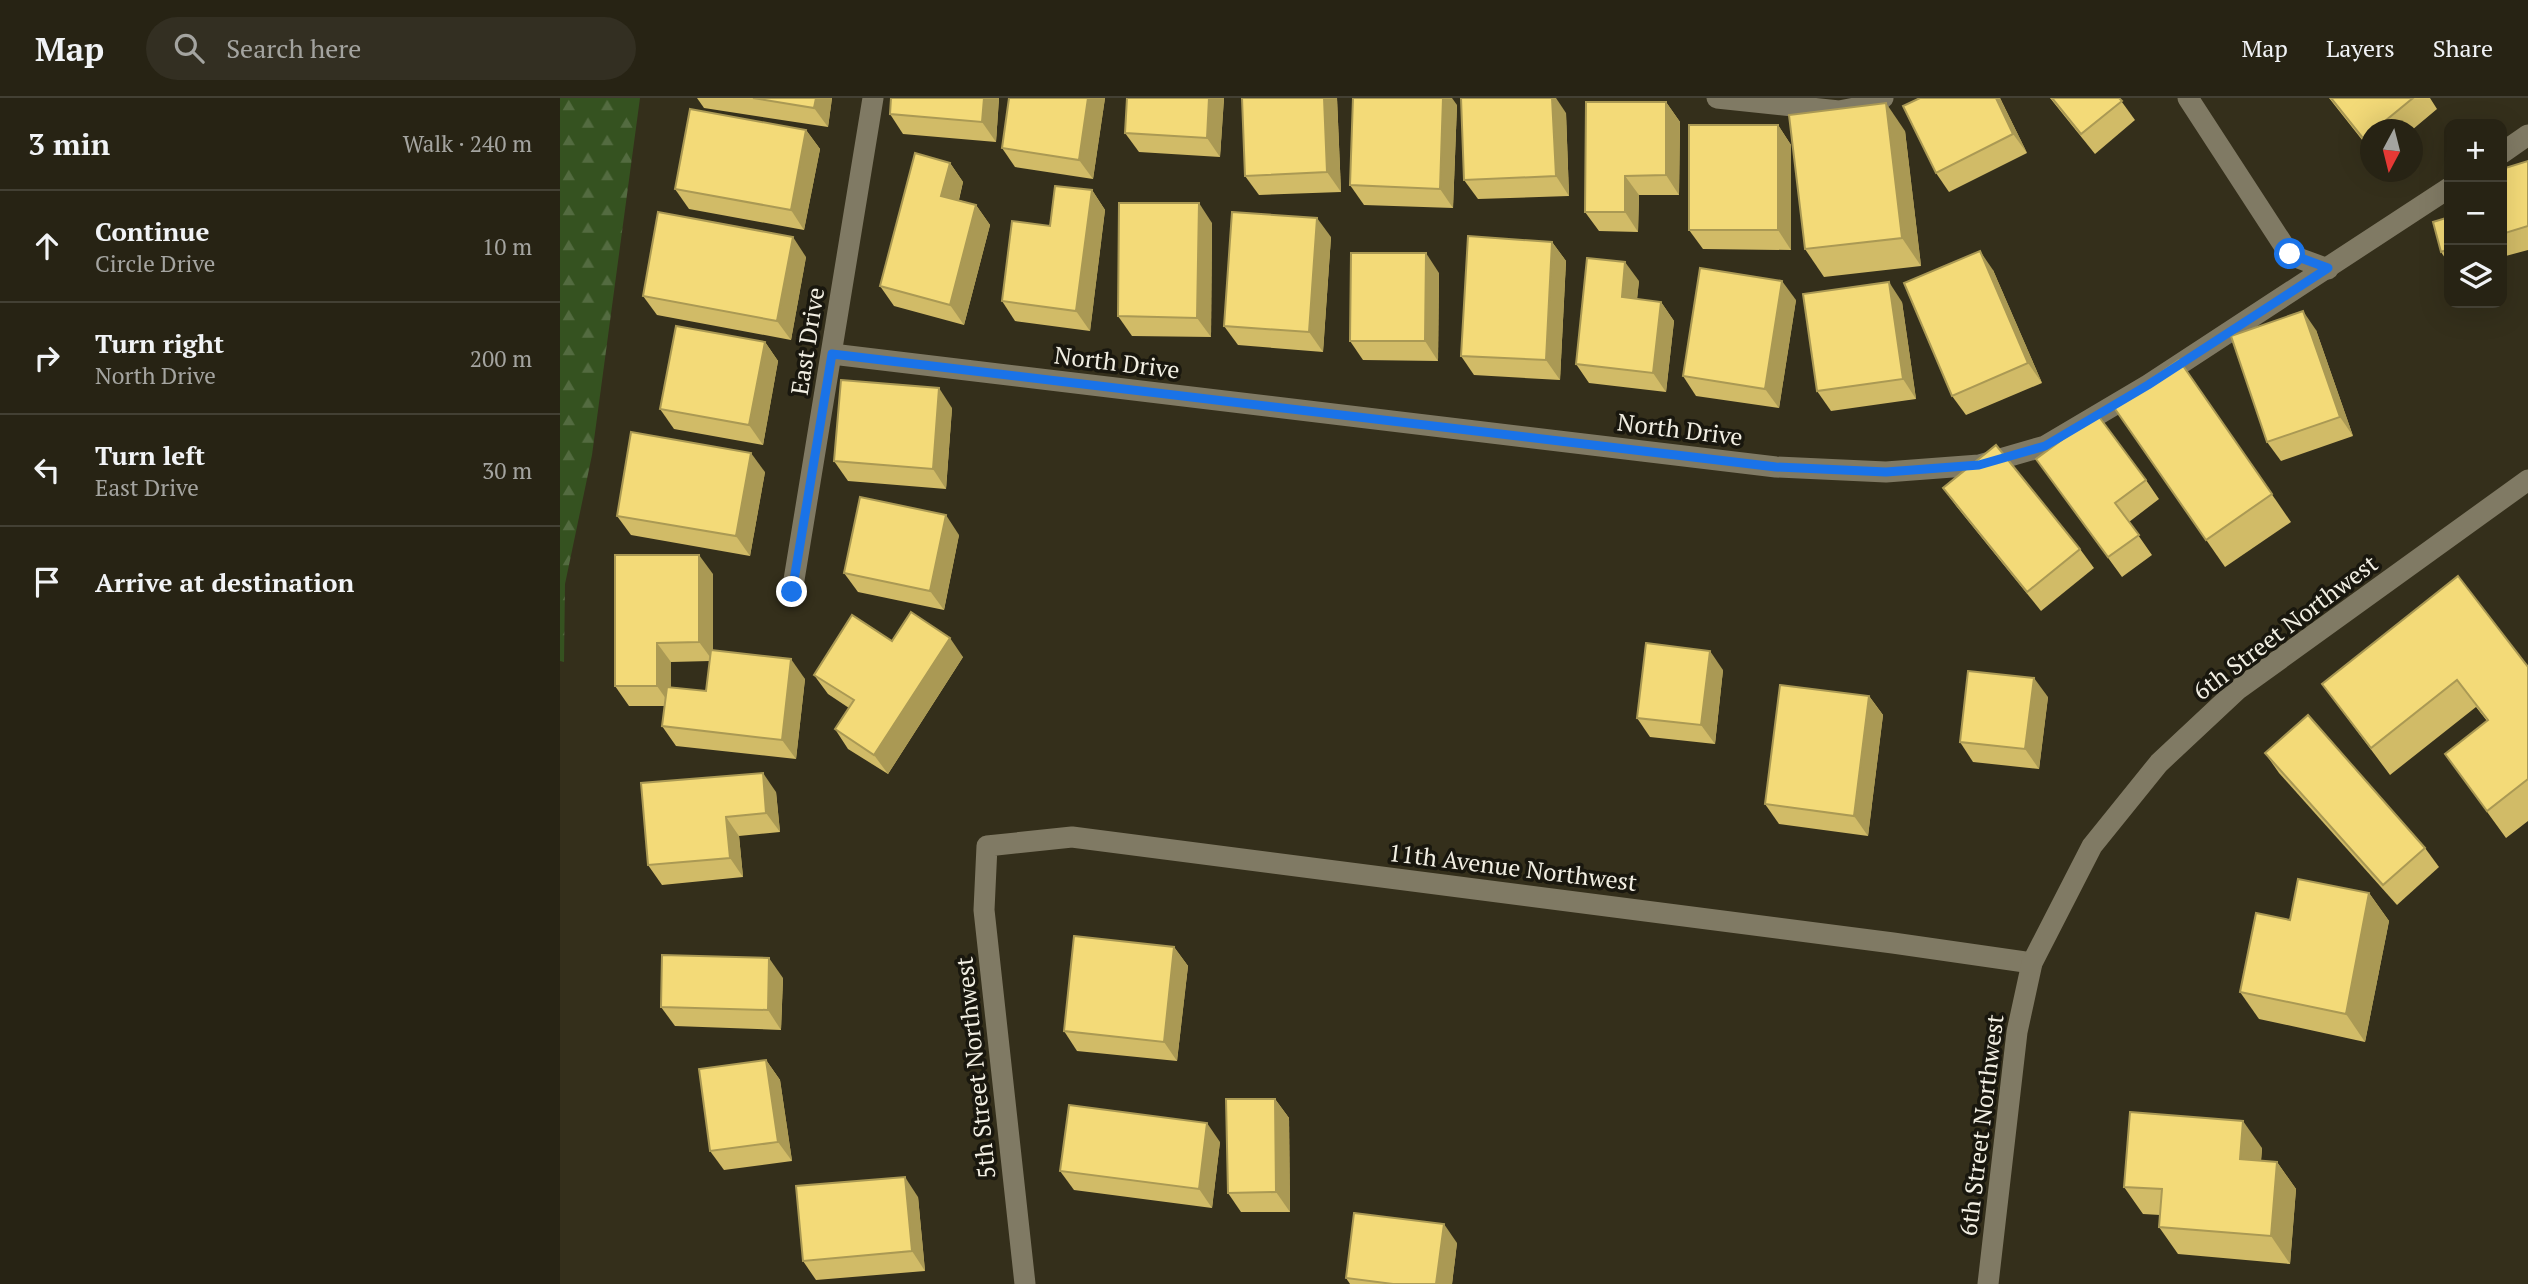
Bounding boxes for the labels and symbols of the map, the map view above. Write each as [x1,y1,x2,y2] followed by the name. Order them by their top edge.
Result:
[2360,119,2423,182] north arrow
[2274,238,2305,269] route start
[783,285,831,397] street label: East Drive
[1052,338,1182,386] street label: North Drive
[1615,405,1745,453] street label: North Drive
[2186,547,2384,707] street label: 6th Street Northwest
[776,576,807,607] route end
[1387,836,1639,898] street label: 11th Avenue Northwest
[947,955,1003,1181] street label: 5th Street Northwest
[1952,1012,2010,1238] street label: 6th Street Northwest

